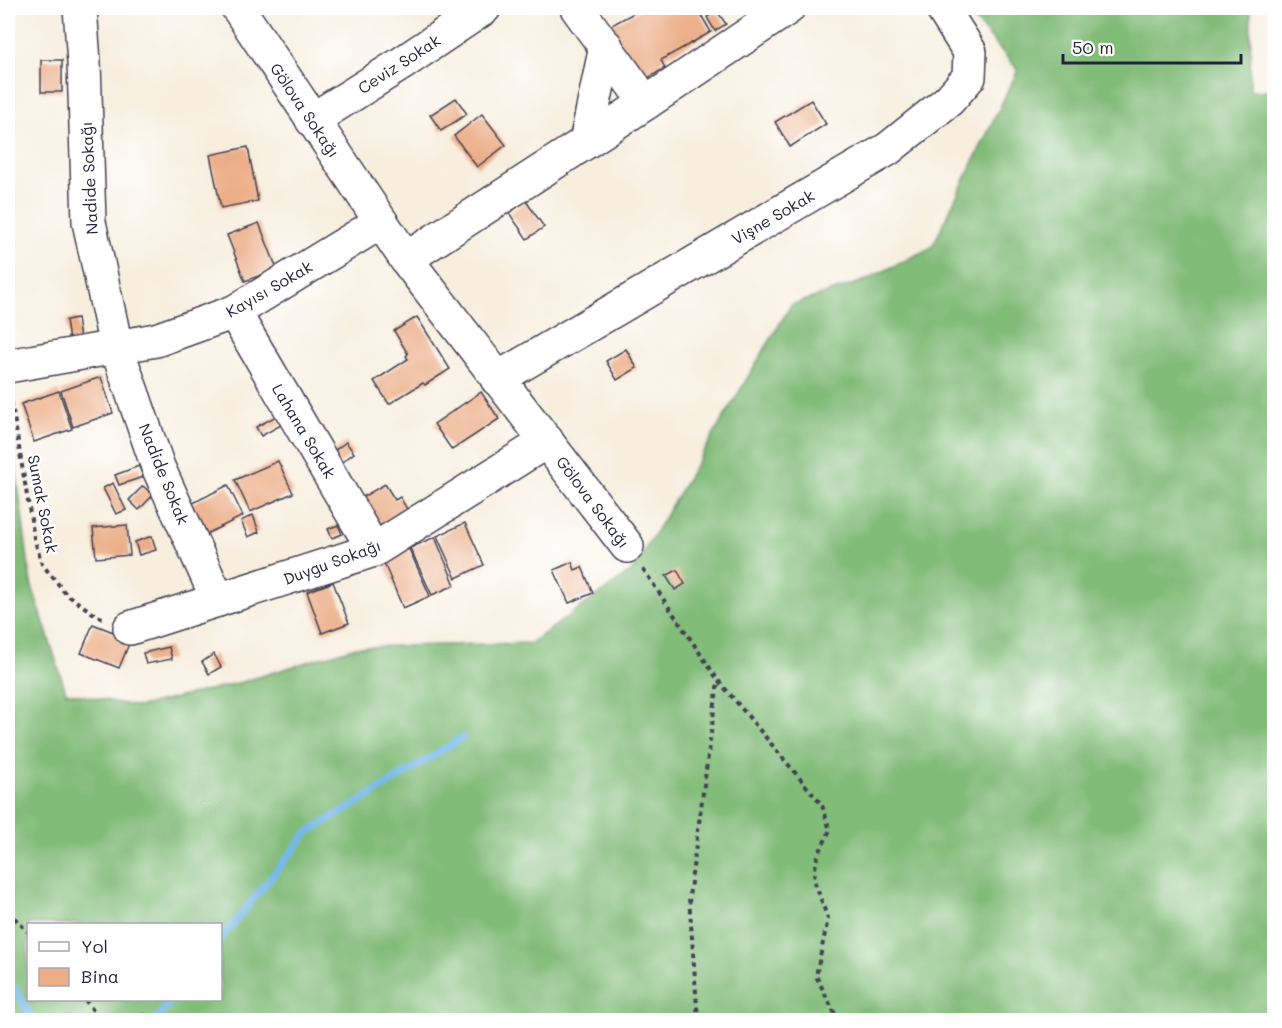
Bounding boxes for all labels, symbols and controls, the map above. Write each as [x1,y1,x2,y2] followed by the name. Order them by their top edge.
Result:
[1063,27,1242,65] scale bar
[354,29,444,98] street label: Ceviz Sokak
[1072,35,1114,59] text: 50 m
[266,58,345,161] street label: Gölova Sokağı
[75,121,102,235] street label: Nadide Sokağı
[728,184,818,249] street label: Vişne Sokak
[222,255,316,322] street label: Kayısı Sokak
[268,380,341,482] street label: Lahana Sokak
[135,420,194,528] street label: Nadide Sokak
[552,452,635,552] street label: Gölova Sokağı
[24,453,63,555] street label: Sumak Sokak
[280,534,384,589] street label: Duygu Sokağı
[27,923,222,1001] legend
[81,934,108,958] text: Yol
[81,964,119,988] text: Bina

